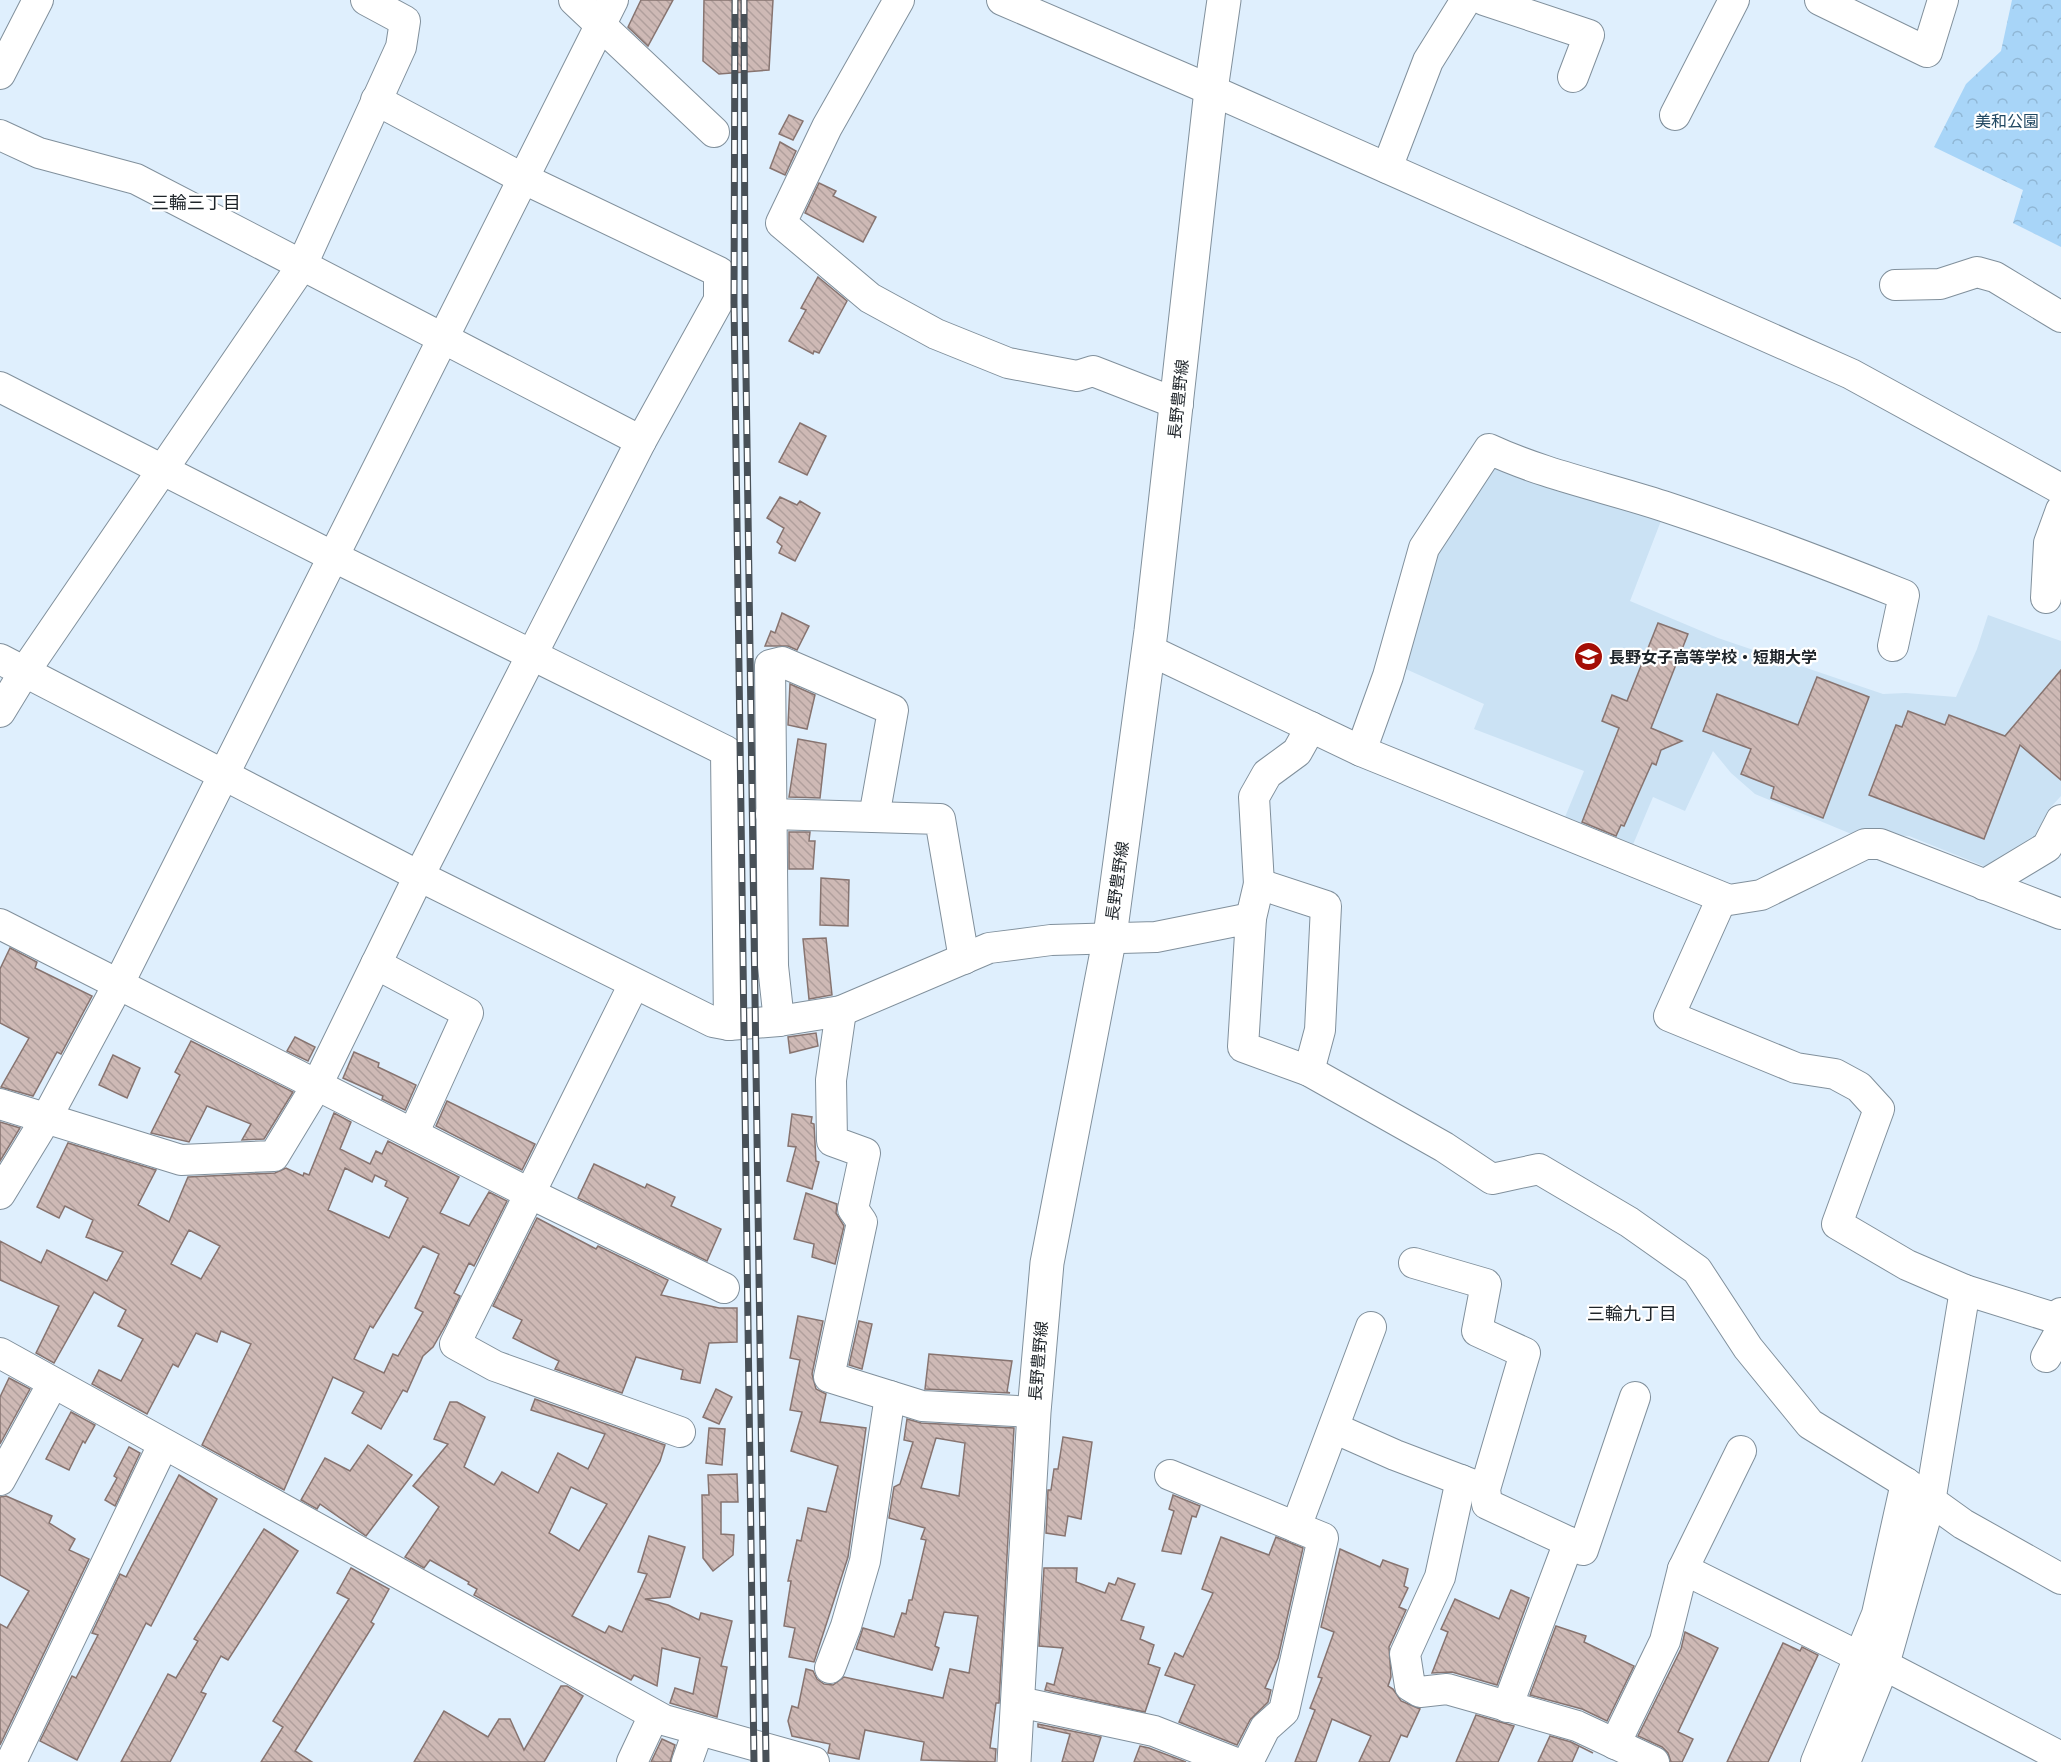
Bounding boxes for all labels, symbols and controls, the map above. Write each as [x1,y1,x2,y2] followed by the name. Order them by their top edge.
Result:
[1975,110,2039,132] park label: 美和公園
[151,190,241,214] district label: 三輪三丁目
[1163,358,1193,440] street label: 長野豊野線
[1572,641,1604,673] school or university icon: 長野女子高等学校・短期大学
[1609,646,1817,668] place label: 長野女子高等学校・短期大学
[1101,840,1133,922] street label: 長野豊野線
[1587,1301,1677,1325] district label: 三輪九丁目
[1024,1320,1052,1402] street label: 長野豊野線

